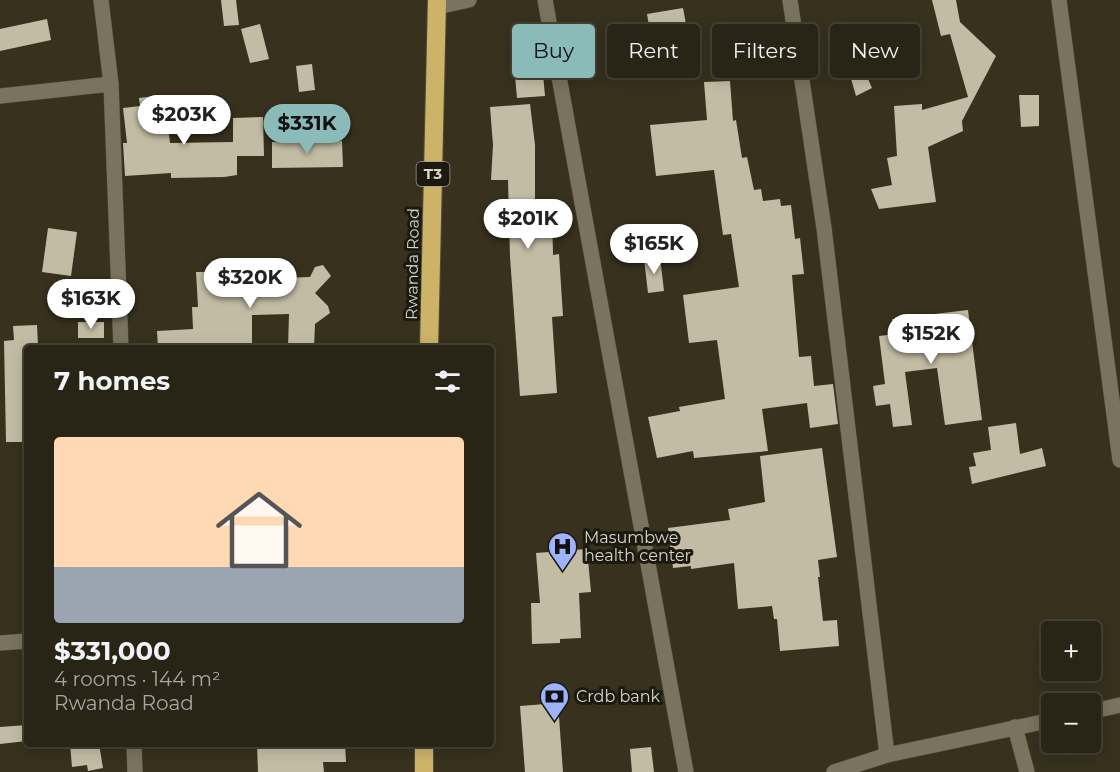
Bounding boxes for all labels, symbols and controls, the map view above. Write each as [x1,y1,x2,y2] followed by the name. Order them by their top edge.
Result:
[512,24,595,78] chip: Buy
[607,24,700,78] chip: Rent
[712,24,818,78] chip: Filters
[830,24,920,78] chip: New
[142,95,226,146] pin: $203K
[152,102,216,126] text: $203K
[265,104,349,155] pin: $331K
[278,111,336,135] text: $331K
[416,162,450,186] road number: T3
[486,199,570,250] pin: $201K
[498,206,558,230] text: $201K
[402,208,423,320] street label: Rwanda Road
[612,224,696,275] pin: $165K
[624,231,684,255] text: $165K
[208,258,292,309] pin: $320K
[218,265,282,289] text: $320K
[49,279,133,330] pin: $163K
[61,286,121,310] text: $163K
[889,314,973,365] pin: $152K
[902,321,960,345] text: $152K
[54,365,170,397] text: 7 homes
[431,365,464,398] icon: filters
[205,476,313,584] icon: home
[584,528,691,565] place label: Masumbwe health center
[547,530,579,572] hospital icon: Masumbwe health center
[1041,621,1101,753] map controls
[1041,621,1101,681] button: +
[54,635,171,667] text: $331,000
[54,667,221,691] text: 4 rooms · 144 m²
[539,680,571,722] bank icon: Crdb bank
[576,687,660,706] place label: Crdb bank
[54,691,194,715] text: Rwanda Road
[1041,693,1101,753] button: −

